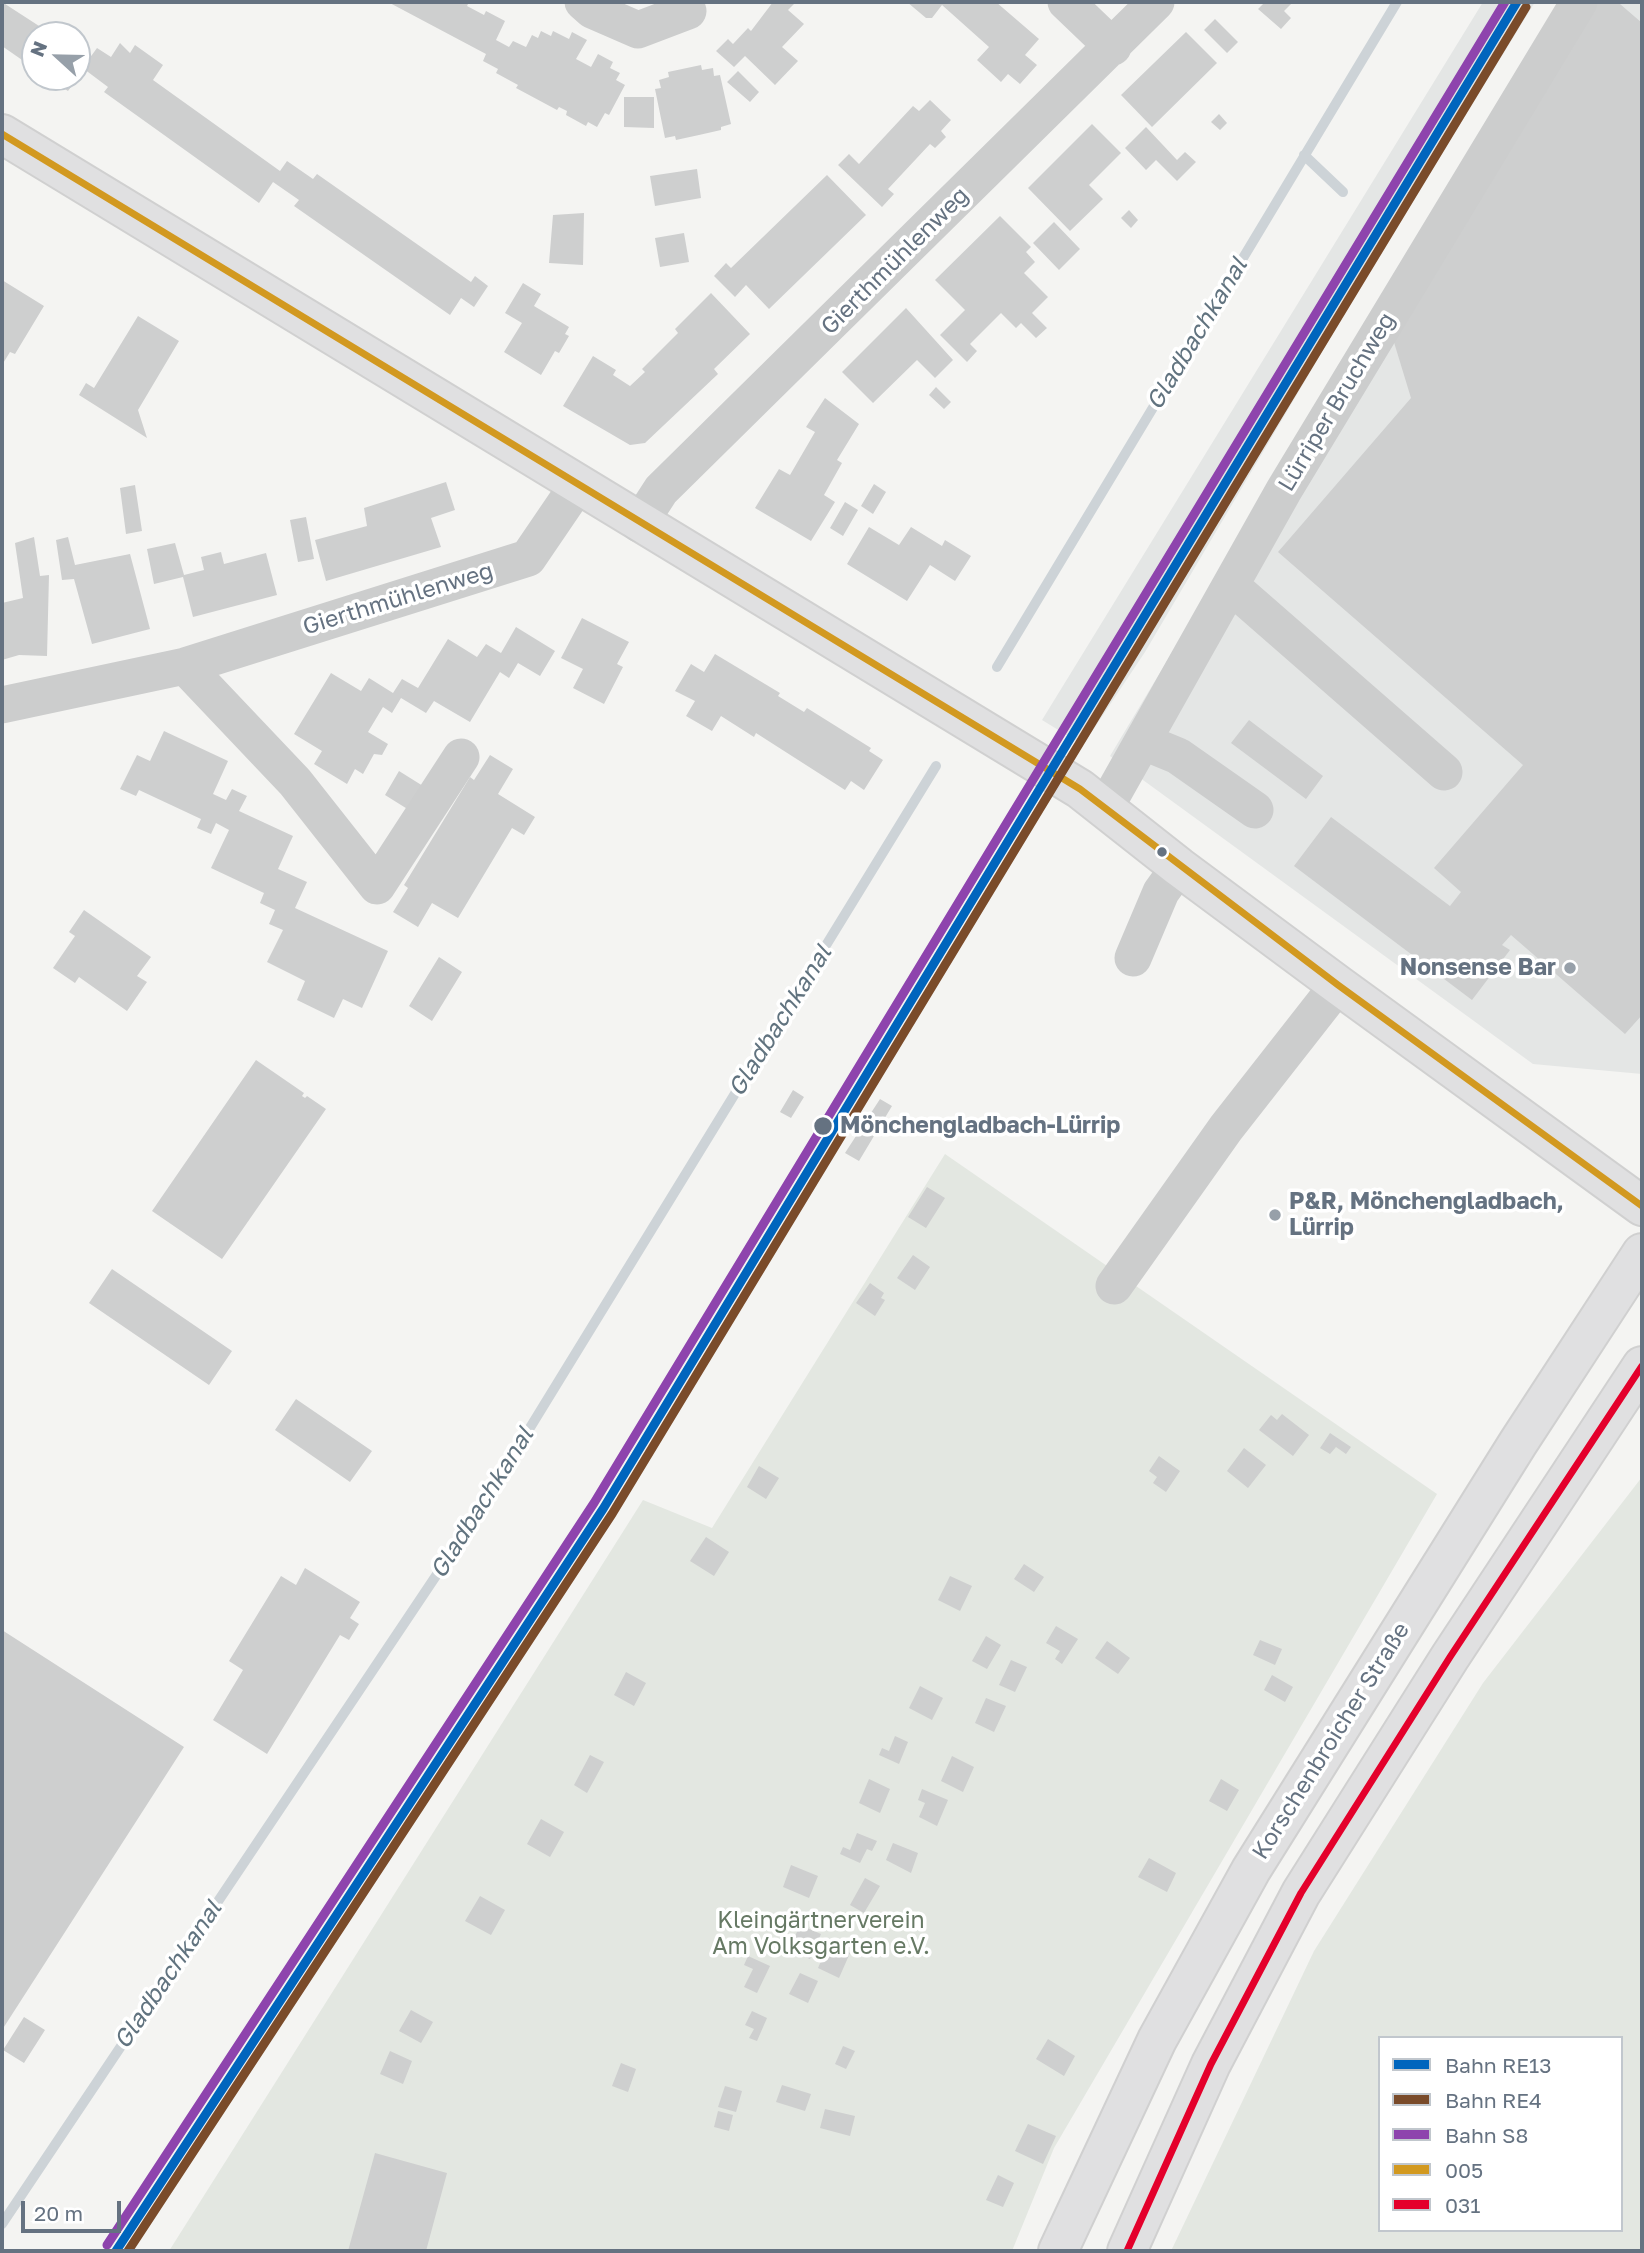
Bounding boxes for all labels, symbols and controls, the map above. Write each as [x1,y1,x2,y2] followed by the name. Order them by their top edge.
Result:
[21,21,91,91] north arrow
[25,38,51,60] text: N
[816,182,974,340] street label: Gierthmühlenweg
[1140,253,1254,415] water label: Gladbachkanal
[1273,308,1401,496] street label: Lürriper Bruchweg
[300,557,496,641] street label: Gierthmühlenweg
[1155,845,1169,859] unlabelled marker
[722,940,838,1102] water label: Gladbachkanal
[1400,954,1556,982] place label: Nonsense Bar
[1562,960,1578,976] marker: Nonsense Bar
[840,1112,1120,1140] place label: Mönchengladbach-Lürrip
[812,1115,834,1137] marker: Mönchengladbach-Lürrip
[1289,1188,1564,1242] place label: P&R, Mönchengladbach, Lürrip
[1267,1207,1283,1223] marker: P&R, Mönchengladbach, Lürrip
[424,1422,540,1584] water label: Gladbachkanal
[1247,1618,1415,1864] street label: Korschenbroicher Straße
[108,1896,228,2054] water label: Gladbachkanal
[712,1907,930,1961] park label: Kleingärtnerverein Am Volksgarten e.V.
[1378,2036,1623,2232] legend
[1445,2052,1552,2078] text: Bahn RE13
[1445,2087,1542,2113] text: Bahn RE4
[1445,2122,1528,2148] text: Bahn S8
[1445,2157,1483,2183] text: 005
[24,2186,124,2230] scale bar
[1445,2192,1481,2218] text: 031
[34,2200,83,2226] text: 20 m

